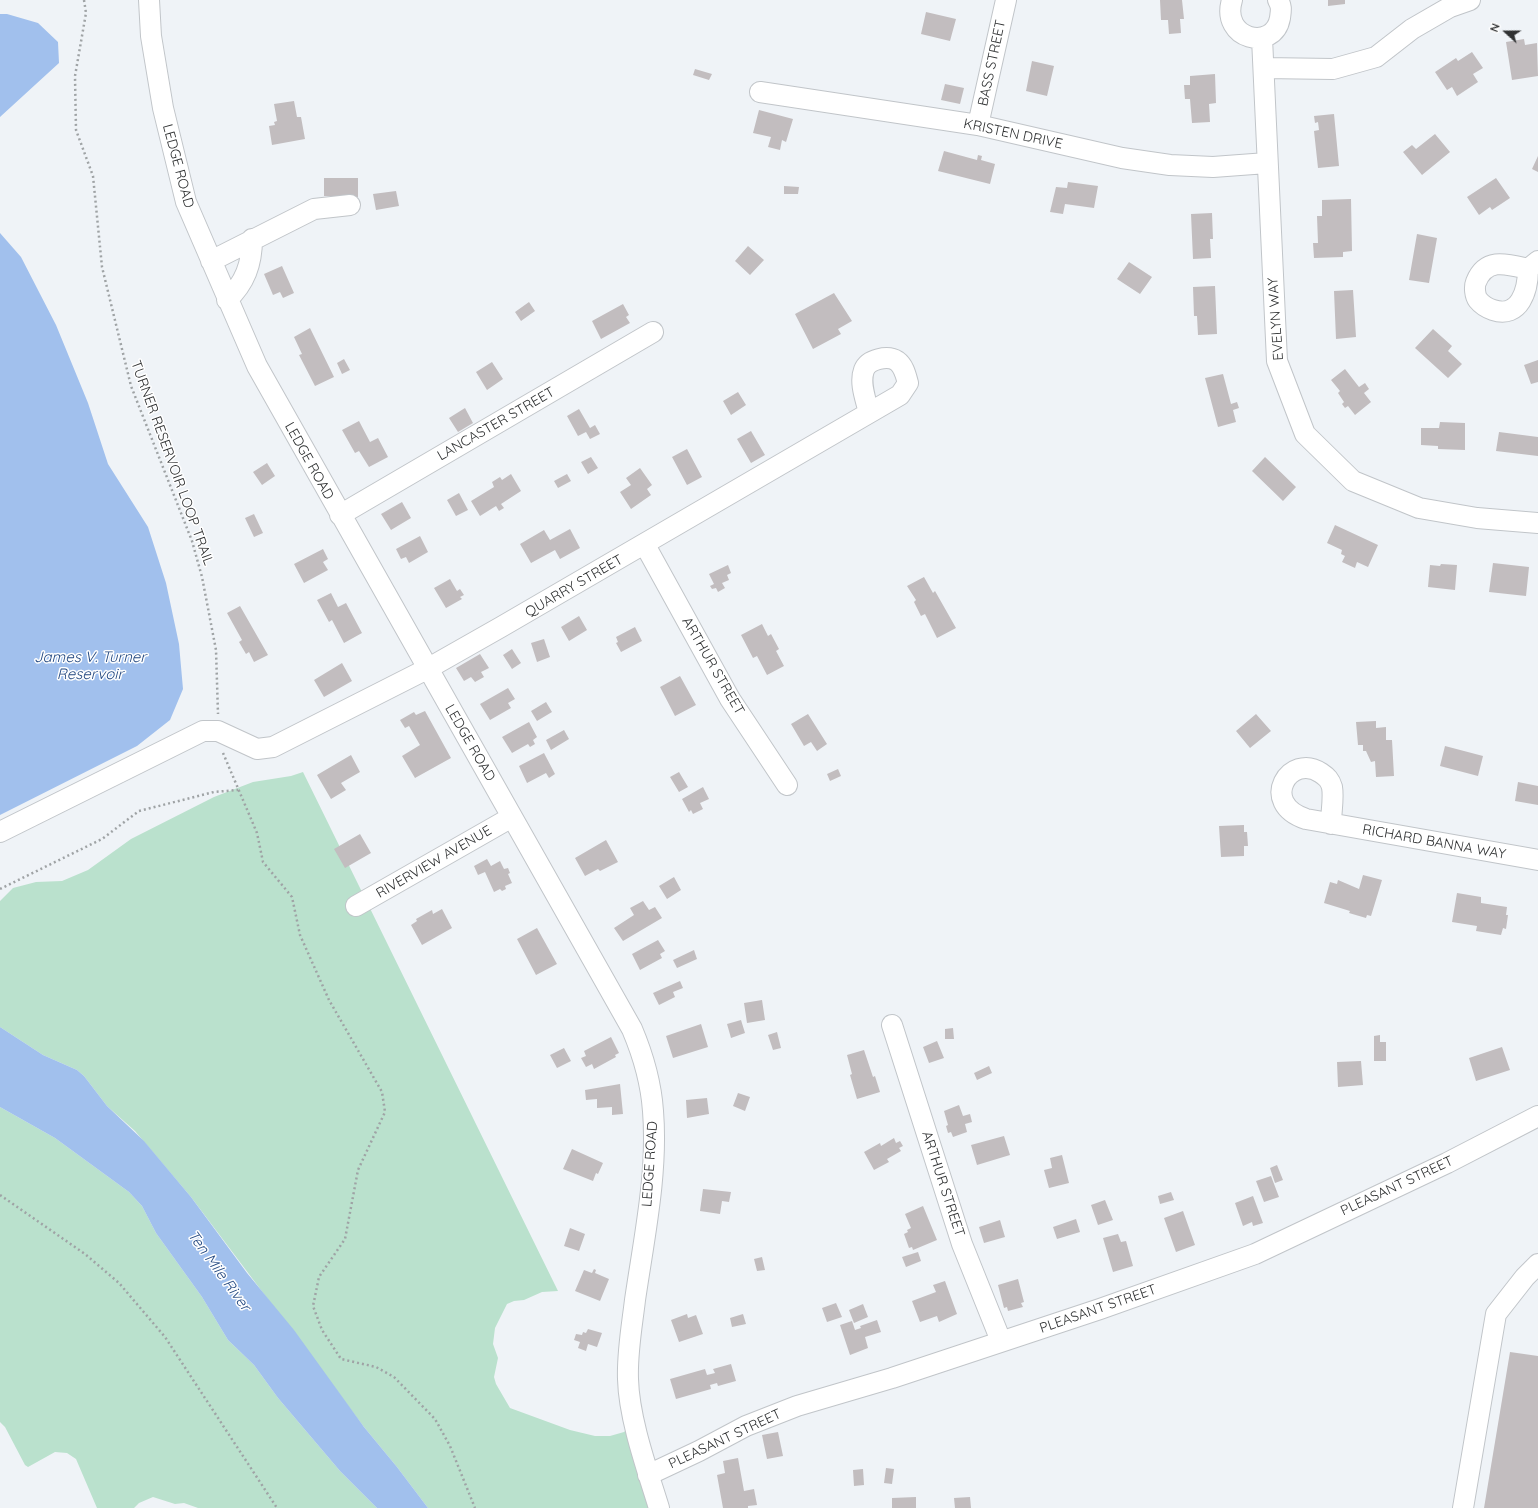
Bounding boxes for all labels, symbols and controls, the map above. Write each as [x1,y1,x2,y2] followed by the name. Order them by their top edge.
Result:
[1486,12,1526,52] north arrow
[975,18,1009,108] street label: BASS STREET
[1487,21,1503,34] text: N
[962,115,1064,153] street label: KRISTEN DRIVE
[159,122,197,210] street label: LEDGE ROAD
[1265,277,1287,361] street label: EVELYN WAY
[127,358,217,568] street label: TURNER RESERVOIR LOOP TRAIL
[434,384,558,464] street label: LANCASTER STREET
[281,419,337,503] street label: LEDGE ROAD
[522,551,626,621] street label: QUARRY STREET
[678,614,748,718] street label: ARTHUR STREET
[34,648,146,683] water label: James V. Turner Reservoir
[441,702,499,784] street label: LEDGE ROAD
[1361,821,1507,863] street label: RICHARD BANNA WAY
[373,822,495,902] street label: RIVERVIEW AVENUE
[639,1121,661,1207] street label: LEDGE ROAD
[918,1129,968,1239] street label: ARTHUR STREET
[1338,1153,1456,1219] street label: PLEASANT STREET
[184,1227,254,1315] water label: Ten Mile River
[1037,1281,1159,1337] street label: PLEASANT STREET
[666,1406,784,1472] street label: PLEASANT STREET

